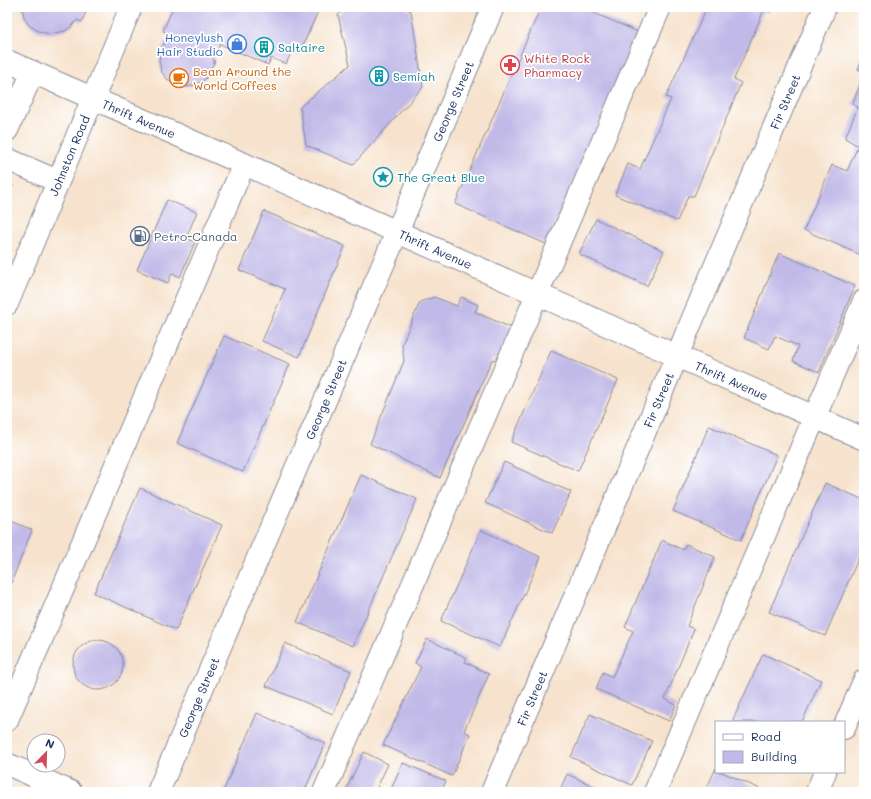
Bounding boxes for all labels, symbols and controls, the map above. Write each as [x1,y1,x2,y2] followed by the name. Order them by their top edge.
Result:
[156,29,223,59] place label: Honeylush Hair Studio
[226,33,248,55] shop icon: Honeylush Hair Studio
[253,36,275,58] building icon: Saltaire
[278,39,325,55] place label: Saltaire
[524,50,590,80] place label: White Rock Pharmacy
[499,54,521,76] pharmacy icon: White Rock Pharmacy
[429,59,477,144] street label: George Street
[193,63,291,93] place label: Bean Around the World Coffees
[368,65,390,87] building icon: Semiah
[168,67,190,89] cafe icon: Bean Around the World Coffees
[393,68,435,84] place label: Semiah
[766,71,804,132] street label: Fir Street
[100,95,178,141] street label: Thrift Avenue
[45,112,93,198] street label: Johnston Road
[372,166,394,188] place icon: The Great Blue
[397,169,485,185] place label: The Great Blue
[129,225,151,247] fuel station icon: Petro-Canada
[396,226,475,272] street label: Thrift Avenue
[154,228,238,244] place label: Petro-Canada
[301,357,350,442] street label: George Street
[693,357,771,404] street label: Thrift Avenue
[640,370,677,430] street label: Fir Street
[174,655,223,740] street label: George Street
[513,668,551,728] street label: Fir Street
[715,721,845,773] legend
[751,728,781,744] text: Road
[26,733,66,773] north arrow
[43,735,57,752] text: N
[751,748,797,764] text: Building

